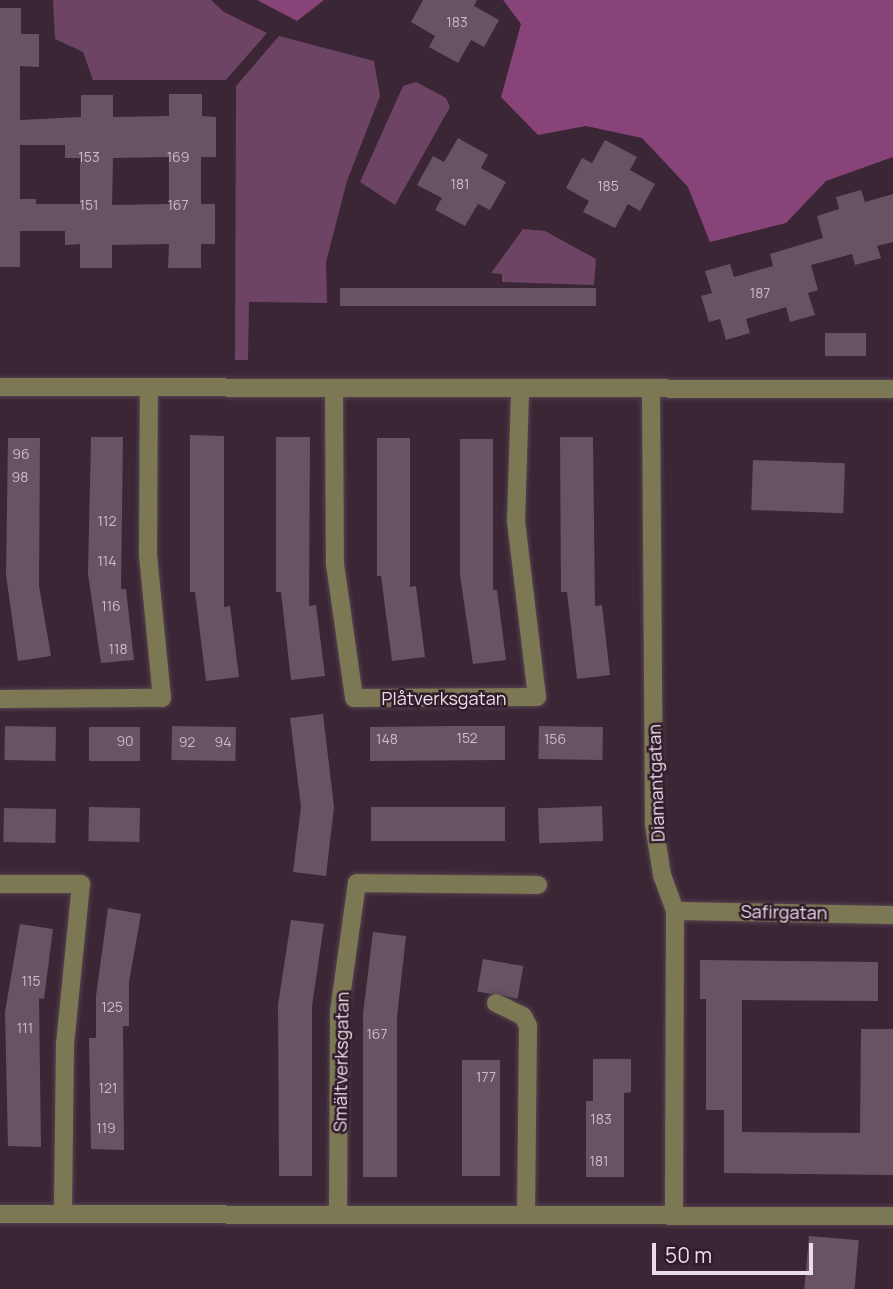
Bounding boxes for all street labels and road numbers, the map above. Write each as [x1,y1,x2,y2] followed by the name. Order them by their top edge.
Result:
[382,687,506,709] street label: Plåtverksgatan
[643,724,669,842] street label: Diamantgatan
[741,900,827,924] street label: Safirgatan
[329,992,353,1132] street label: Smältverksgatan

